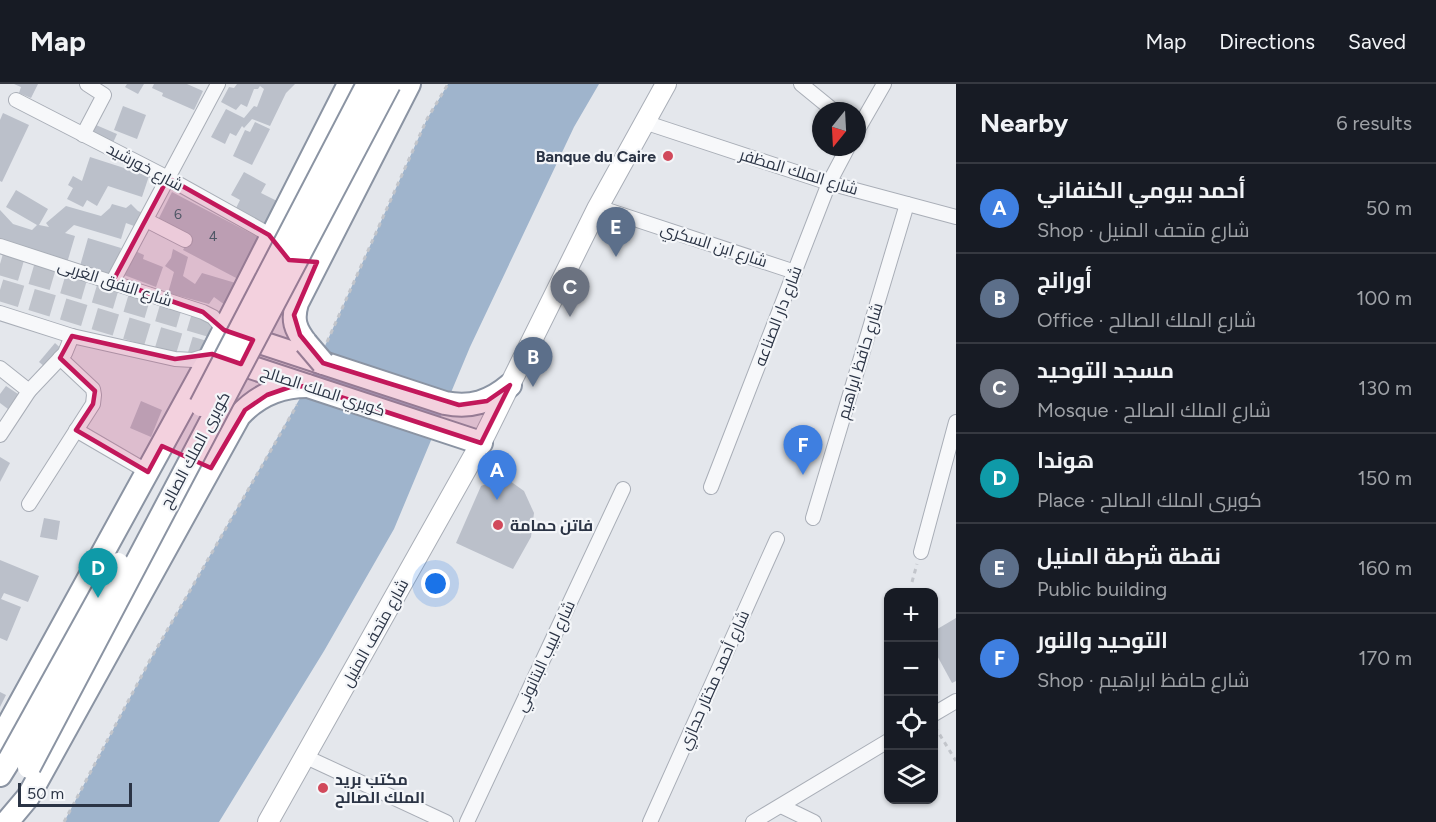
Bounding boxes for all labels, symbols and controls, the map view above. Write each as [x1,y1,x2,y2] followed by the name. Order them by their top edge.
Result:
[30,24,86,58] text: Map
[1145,29,1186,54] text: Map
[1219,29,1315,54] text: Directions
[1348,29,1406,54] text: Saved
[812,102,866,156] north arrow
[980,107,1068,139] text: Nearby
[1336,111,1412,135] text: 6 results
[103,139,186,197] street label: شارع خورشيد
[736,145,861,201] street label: شارع الملك المظفر
[536,147,656,166] place label: Banque du Caire
[661,149,675,163] marker: Banque du Caire
[1037,177,1246,204] text: أحمد بيومي الكنفاني
[992,196,1007,220] text: A
[1366,196,1412,220] text: 50 m
[174,206,182,223] house number: 6
[596,208,636,257] pin: E
[1037,218,1249,242] text: Shop · شارع متحف المنيل
[657,219,770,275] street label: شارع ابن السكري
[209,228,218,245] house number: 4
[55,256,175,312] street label: شارع النفق الغربى
[750,263,808,369] street label: شارع دار الصناعه
[1037,267,1092,294] text: أورانج
[550,268,590,317] pin: C
[993,286,1006,310] text: B
[1356,286,1412,310] text: 100 m
[833,301,889,422] street label: شارع حافظ ابراهيم
[1037,308,1256,332] text: Office · شارع الملك الصالح
[514,338,552,387] pin: B
[1037,357,1174,384] text: مسجد التوحيد
[257,362,388,424] street label: كوبري الملك الصالح
[992,376,1007,400] text: C
[1358,376,1412,400] text: 130 m
[156,388,236,513] street label: كوبرى الملك الصالح
[1037,398,1271,422] text: Mosque · شارع الملك الصالح
[784,426,822,475] pin: F
[1037,447,1094,474] text: هوندا
[478,450,516,500] pin: A
[993,466,1007,490] text: D
[1357,466,1412,490] text: 150 m
[1037,488,1262,512] text: Place · كوبرى الملك الصالح
[510,516,593,535] place label: فاتن حمامة
[491,518,505,532] marker: فاتن حمامة
[1037,543,1221,570] text: نقطة شرطة المنيل
[78,548,118,598] pin: D
[994,556,1005,580] text: E
[1358,556,1412,580] text: 160 m
[421,569,450,598] your location
[337,576,414,691] street label: شارع متحف المنيل
[1037,577,1167,601] text: Public building
[884,588,938,804] map controls
[884,588,938,642] button: +
[511,597,583,716] street label: شارع لبيب البتانوني
[675,607,757,754] street label: شارع أحمد مختار حجازي
[1037,627,1168,654] text: التوحيد والنور
[884,642,938,696] button: −
[994,646,1005,670] text: F
[1358,646,1412,670] text: 170 m
[1037,668,1250,692] text: Shop · شارع حافظ ابراهيم
[884,696,938,750] button: locate
[884,750,938,804] button: layers
[335,770,425,808] place label: مكتب بريد الملك الصالح
[18,780,132,808] scale bar
[316,781,330,795] marker: مكتب بريد الملك الصالح
[27,784,64,803] text: 50 m

